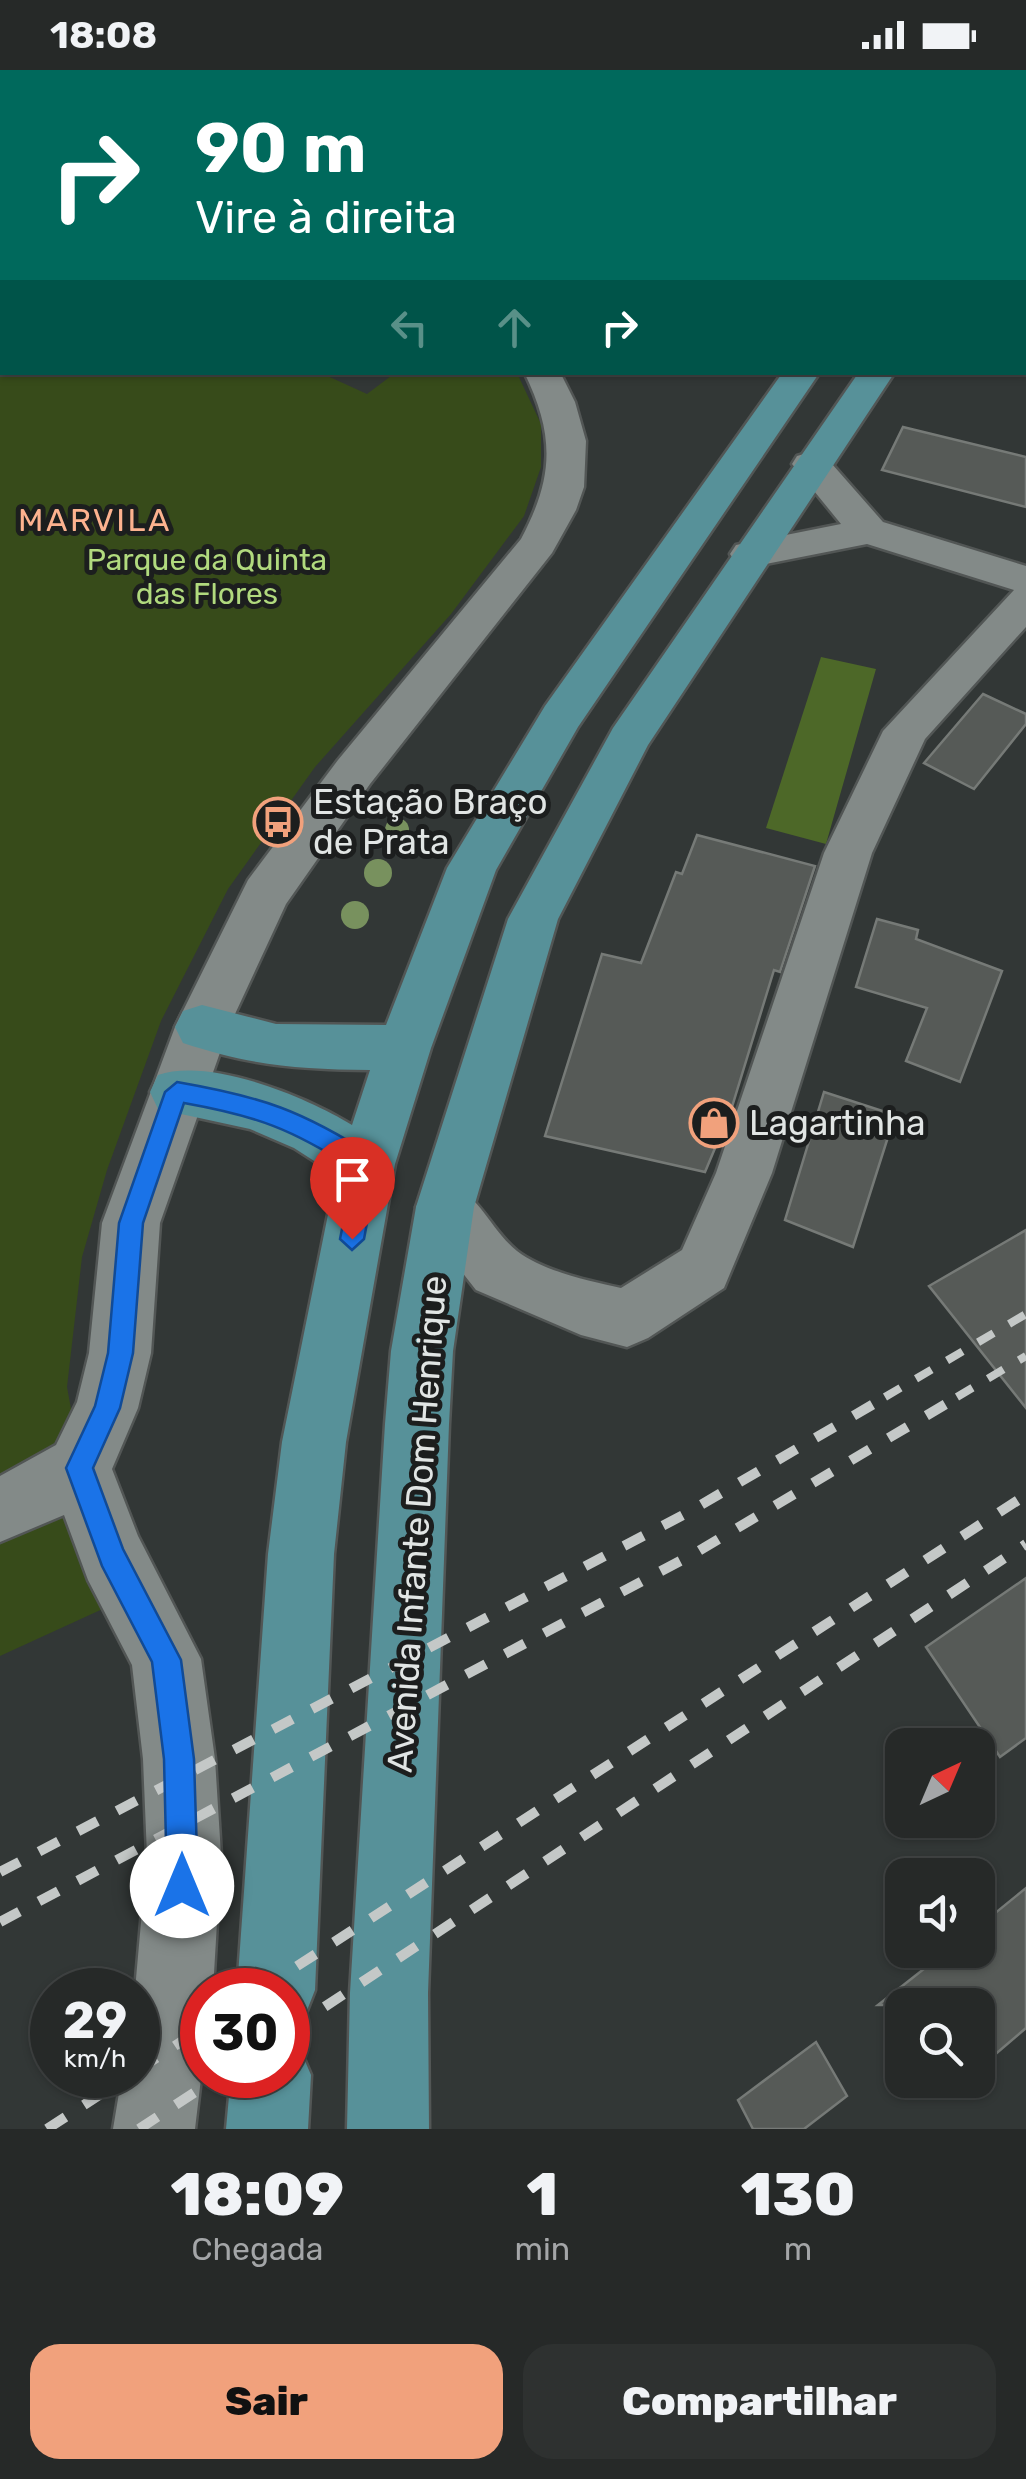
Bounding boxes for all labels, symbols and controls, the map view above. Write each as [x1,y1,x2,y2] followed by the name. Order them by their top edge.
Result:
[50,12,157,58] text: 18:08
[195,107,367,190] text: 90 m
[30,110,160,240] icon: right
[195,191,457,244] text: Vire à direita
[382,300,437,355] icon: left
[487,300,542,355] icon: ahead
[592,300,647,355] icon: right
[18,501,172,539] district label: MARVILA
[87,542,327,612] park label: Parque da Quinta das Flores
[313,781,547,863] place label: Estação Braço de Prata
[252,796,304,848] bus stop icon: Estação Braço de Prata
[688,1097,740,1149] shop icon: Lagartinha
[749,1102,926,1144] place label: Lagartinha
[310,1137,395,1240] pin
[325,1152,380,1207] icon: arrive
[379,1274,455,1774] street label: Avenida Infante Dom Henrique
[885,1728,995,1838] north arrow
[885,1728,995,2098] map controls
[130,1834,234,1938] position arrow
[885,1858,995,1968] button: sound
[180,1968,310,2098] speed limit sign: 30
[885,1988,995,2098] button: search
[63,1991,127,2051] text: 29
[64,2044,126,2073] text: km/h
[171,2159,344,2230] text: 18:09
[527,2159,558,2230] text: 1
[741,2159,855,2230] text: 130
[191,2230,323,2268] text: Chegada
[515,2230,570,2268] text: min
[784,2230,812,2268] text: m
[30,2344,503,2459] button: Sair
[523,2344,996,2459] button: Compartilhar

